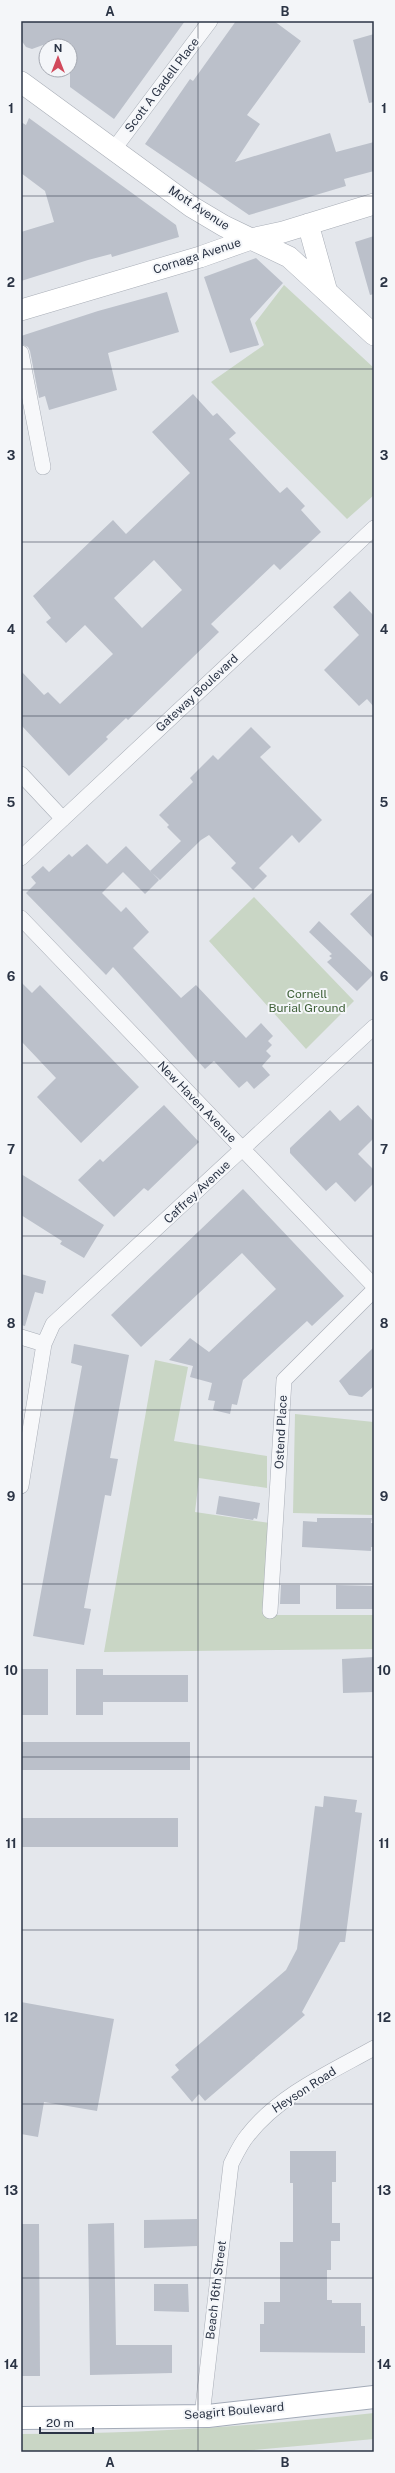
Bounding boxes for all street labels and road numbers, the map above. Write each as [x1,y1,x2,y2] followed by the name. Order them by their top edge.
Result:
[122,35,202,135] street label: Scott A Gadell Place
[166,183,232,233] street label: Mott Avenue
[151,235,243,277] street label: Cornaga Avenue
[153,651,241,735] street label: Gateway Boulevard
[155,1059,239,1146] street label: New Haven Avenue
[161,1158,233,1226] street label: Caffrey Avenue
[272,1394,290,1469] street label: Ostend Place
[269,2064,339,2116] street label: Heyson Road
[203,2239,229,2340] street label: Beach 16th Street
[183,2400,285,2422] street label: Seagirt Boulevard

